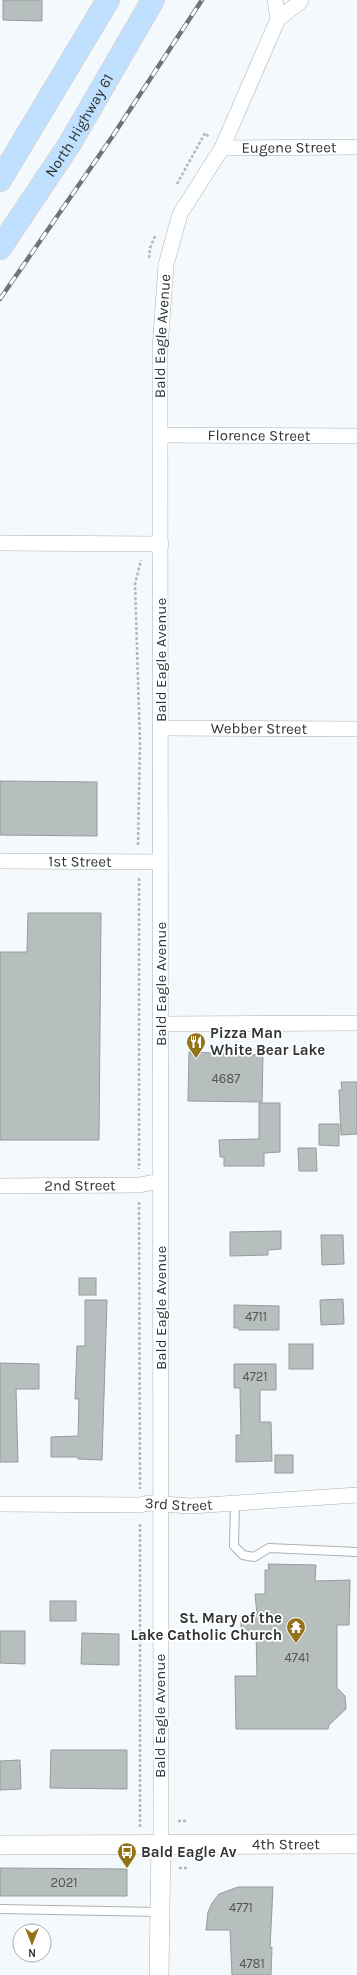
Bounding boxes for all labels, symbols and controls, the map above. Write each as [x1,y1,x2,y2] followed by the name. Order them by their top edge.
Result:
[41,71,117,181] street label: North Highway 61
[241,138,337,157] street label: Eugene Street
[151,273,174,398] street label: Bald Eagle Avenue
[208,426,311,445] street label: Florence Street
[152,598,170,722] street label: Bald Eagle Avenue
[211,719,308,738] street label: Webber Street
[48,852,112,871] street label: 1st Street
[152,922,170,1046] street label: Bald Eagle Avenue
[210,1024,325,1059] place label: Pizza Man White Bear Lake
[185,1031,207,1059] restaurant icon: Pizza Man White Bear Lake
[212,1071,240,1086] house number: 4687
[44,1176,116,1195] street label: 2nd Street
[152,1246,170,1370] street label: Bald Eagle Avenue
[245,1309,267,1324] house number: 4711
[242,1369,268,1384] house number: 4721
[144,1494,214,1515] street label: 3rd Street
[131,1609,282,1644] place label: St. Mary of the Lake Catholic Church
[285,1616,307,1644] temple icon: St. Mary of the Lake Catholic Church
[285,1650,309,1665] house number: 4741
[151,1654,169,1778] street label: Bald Eagle Avenue
[252,1835,320,1853] street label: 4th Street
[116,1841,138,1869] bus stop icon: Bald Eagle Av
[141,1843,237,1861] place label: Bald Eagle Av
[50,1875,78,1890] house number: 2021
[229,1900,253,1915] house number: 4771
[12,1923,52,1963] north arrow
[28,1946,36,1959] text: N
[239,1956,265,1971] house number: 4781

